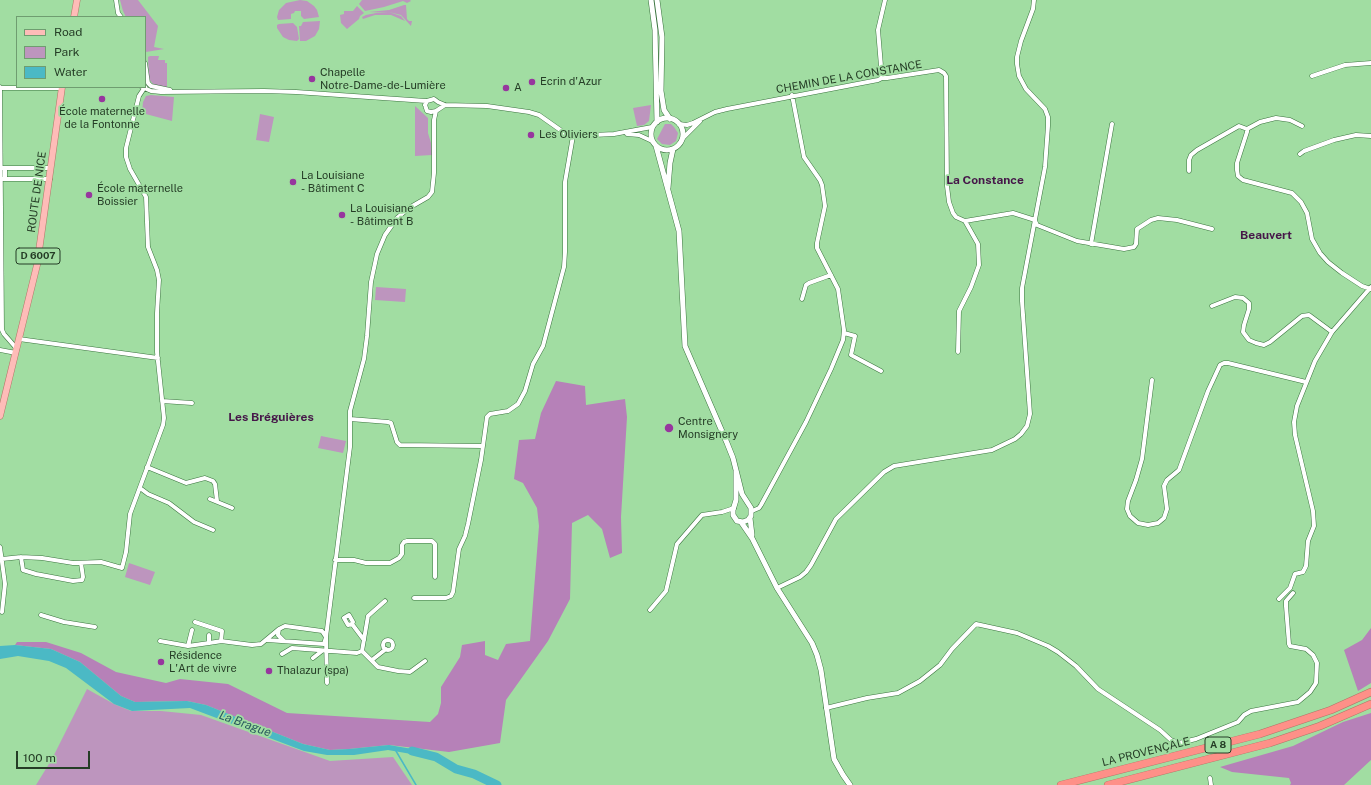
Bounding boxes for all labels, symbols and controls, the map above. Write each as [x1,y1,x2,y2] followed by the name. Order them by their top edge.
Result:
[16,16,146,88] legend
[54,25,82,39] text: Road
[54,45,80,59] text: Park
[775,58,923,96] street label: CHEMIN DE LA CONSTANCE
[54,65,87,79] text: Water
[320,66,446,92] place label: Chapelle Notre-Dame-de-Lumière
[307,74,317,84] marker: Chapelle Notre-Dame-de-Lumière
[540,75,602,89] place label: Ecrin d'Azur
[527,77,537,87] marker: Ecrin d'Azur
[514,81,522,95] place label: A
[501,83,511,93] marker: A
[97,94,107,104] marker: École maternelle de la Fontonne
[59,105,145,131] place label: École maternelle de la Fontonne
[539,128,598,142] place label: Les Oliviers
[526,130,536,140] marker: Les Oliviers
[25,151,49,233] street label: ROUTE DE NICE
[301,169,365,195] place label: La Louisiane - Bâtiment C
[946,173,1024,187] district label: La Constance
[288,177,298,187] marker: La Louisiane - Bâtiment C
[97,182,183,208] place label: École maternelle Boissier
[84,190,94,200] marker: École maternelle Boissier
[350,202,413,228] place label: La Louisiane - Bâtiment B
[337,210,347,220] marker: La Louisiane - Bâtiment B
[1240,228,1292,242] district label: Beauvert
[16,248,60,264] road number: D 6007
[228,410,314,424] district label: Les Bréguières
[678,415,738,441] place label: Centre Monsignery
[663,422,675,434] marker: Centre Monsignery
[169,649,237,675] place label: Résidence L'Art de vivre
[156,657,166,667] marker: Résidence L'Art de vivre
[277,664,349,678] place label: Thalazur (spa)
[264,666,274,676] marker: Thalazur (spa)
[217,708,273,740] water label: La Brague
[1101,735,1191,769] street label: LA PROVENÇALE
[1205,737,1231,753] road number: A 8
[18,743,92,769] scale bar
[23,751,56,765] text: 100 m

